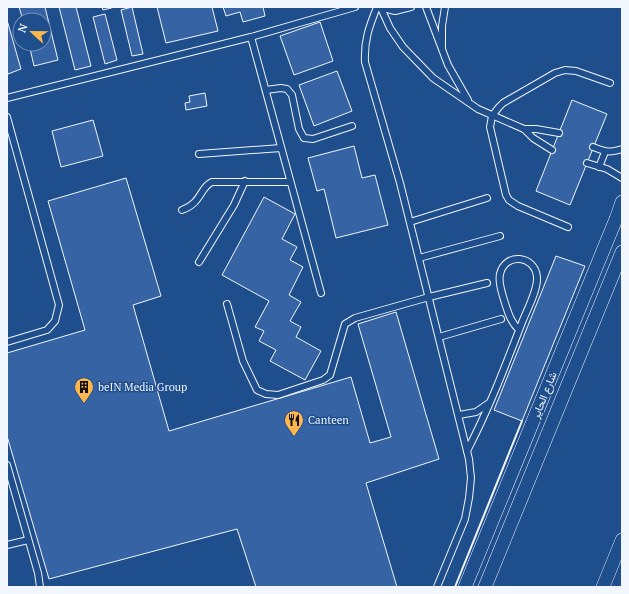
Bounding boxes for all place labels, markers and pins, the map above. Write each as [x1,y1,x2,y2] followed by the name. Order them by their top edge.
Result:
[73,376,95,404] building icon: beIN Media Group
[98,380,187,394] place label: beIN Media Group
[283,409,305,437] restaurant icon: Canteen
[308,413,349,427] place label: Canteen

